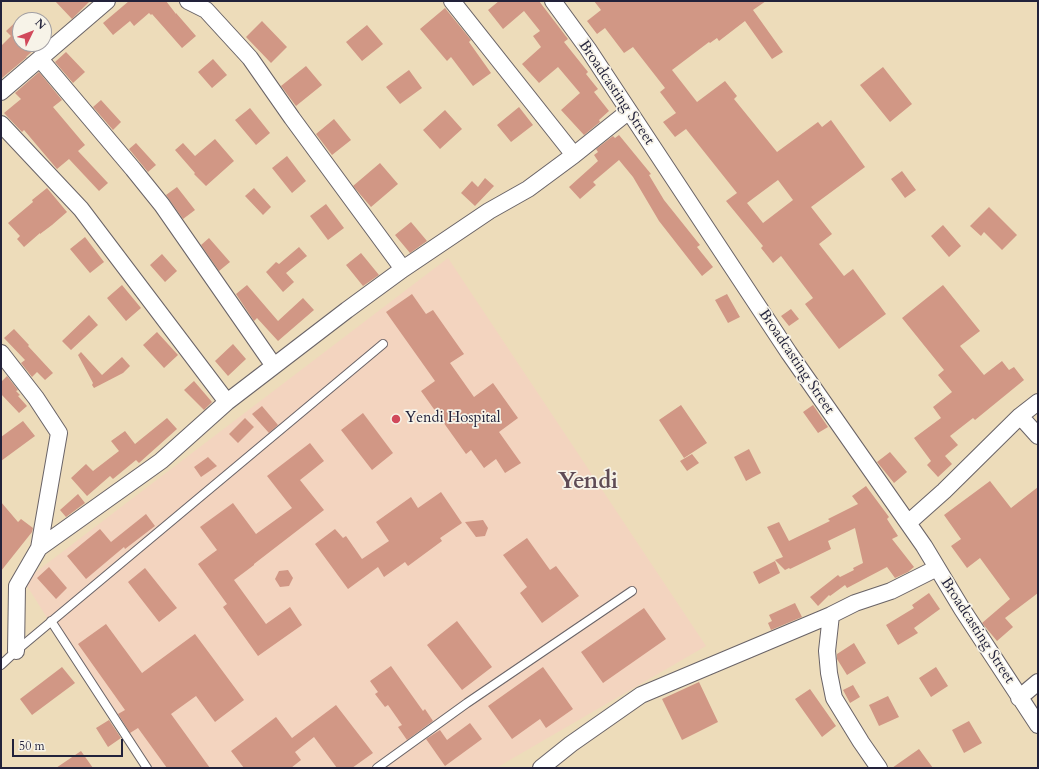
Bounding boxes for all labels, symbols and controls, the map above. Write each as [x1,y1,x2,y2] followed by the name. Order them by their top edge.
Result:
[12,12,52,52] north arrow
[32,16,49,33] text: N
[574,37,658,149] street label: Broadcasting Street
[754,306,838,418] street label: Broadcasting Street
[405,410,501,428] place label: Yendi Hospital
[390,413,402,425] marker: Yendi Hospital
[558,469,618,497] district label: Yendi
[936,575,1018,687] street label: Broadcasting Street
[14,731,125,757] scale bar
[19,738,45,754] text: 50 m

